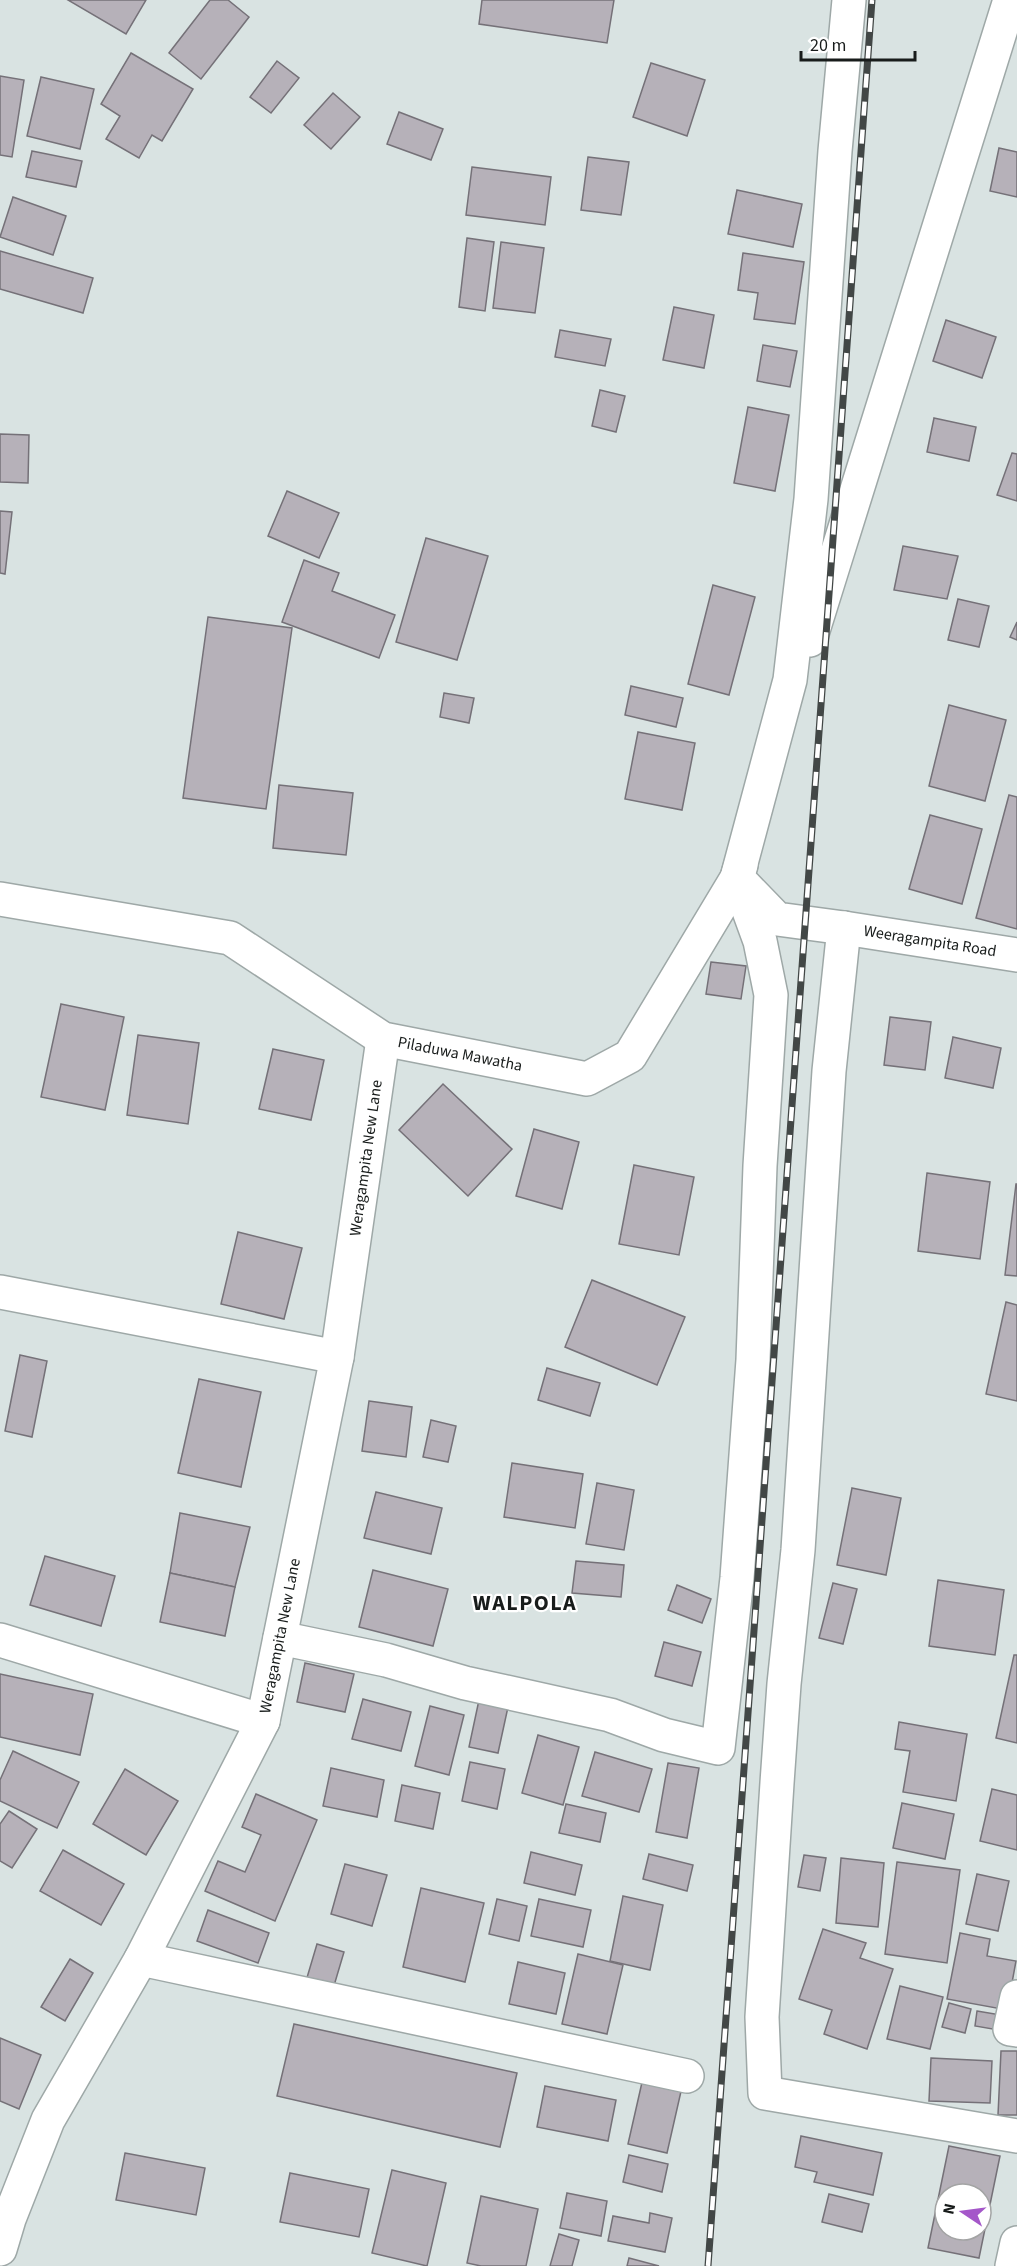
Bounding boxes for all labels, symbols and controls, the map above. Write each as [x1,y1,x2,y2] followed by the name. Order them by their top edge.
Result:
[801,24,915,62] scale bar
[810,33,846,58] text: 20 m
[862,920,998,962] street label: Weeragampita Road
[396,1031,524,1077] street label: Piladuwa Mawatha
[344,1078,388,1238] street label: Weragampita New Lane
[254,1556,306,1715] street label: Weragampita New Lane
[473,1587,577,1619] district label: WALPOLA
[933,2182,993,2242] north arrow
[937,2201,961,2217] text: N

